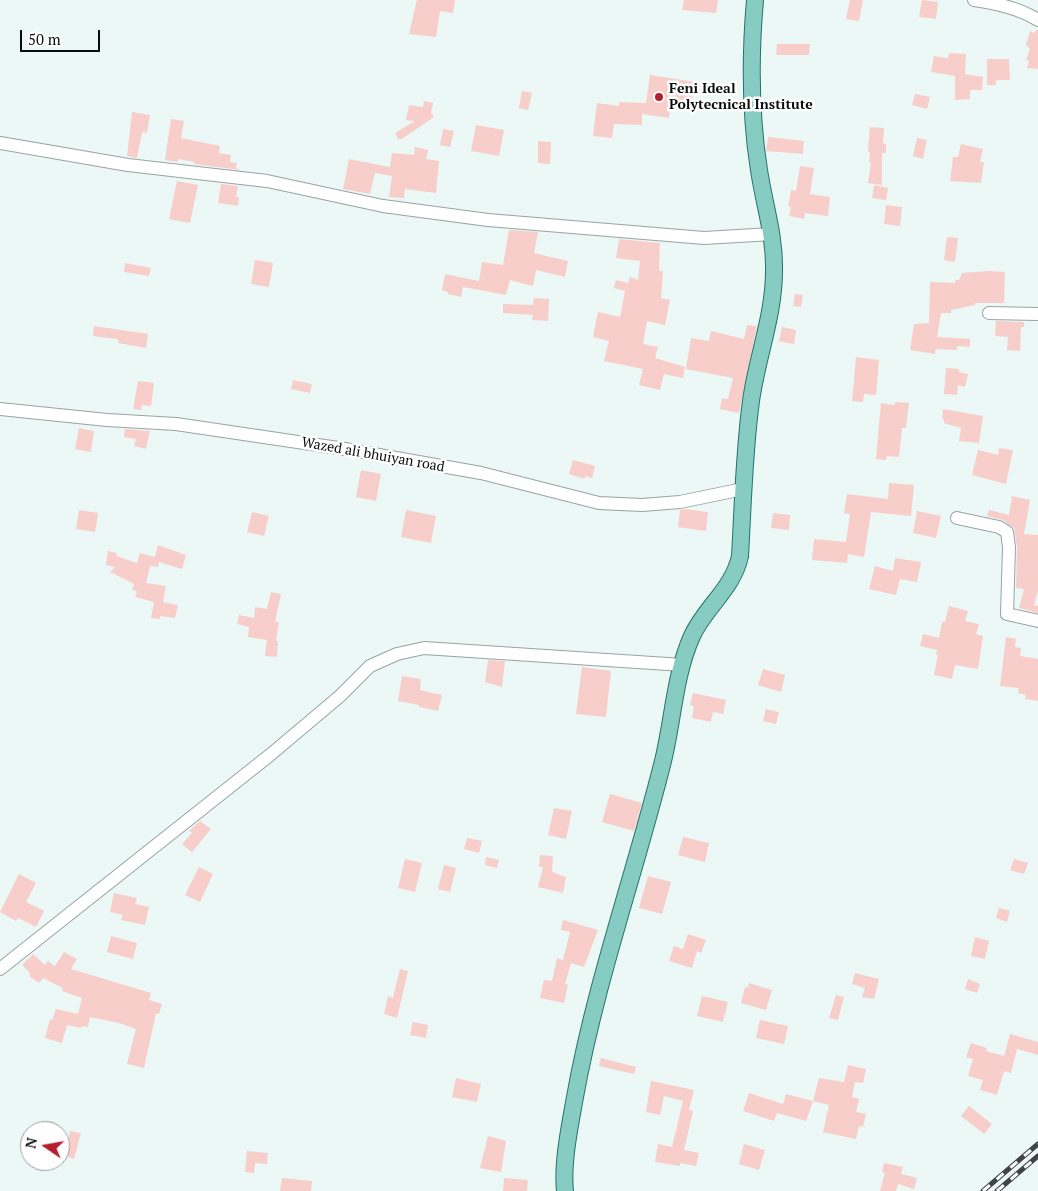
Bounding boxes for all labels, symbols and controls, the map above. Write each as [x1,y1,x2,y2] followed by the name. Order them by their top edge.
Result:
[22,20,102,52] scale bar
[28,29,61,49] text: 50 m
[669,81,813,114] place label: Feni Ideal Polytecnical Institute
[653,91,665,103] marker: Feni Ideal Polytecnical Institute
[300,434,446,476] street label: Wazed ali bhuiyan road
[20,1121,70,1171] north arrow
[20,1136,41,1150] text: N

